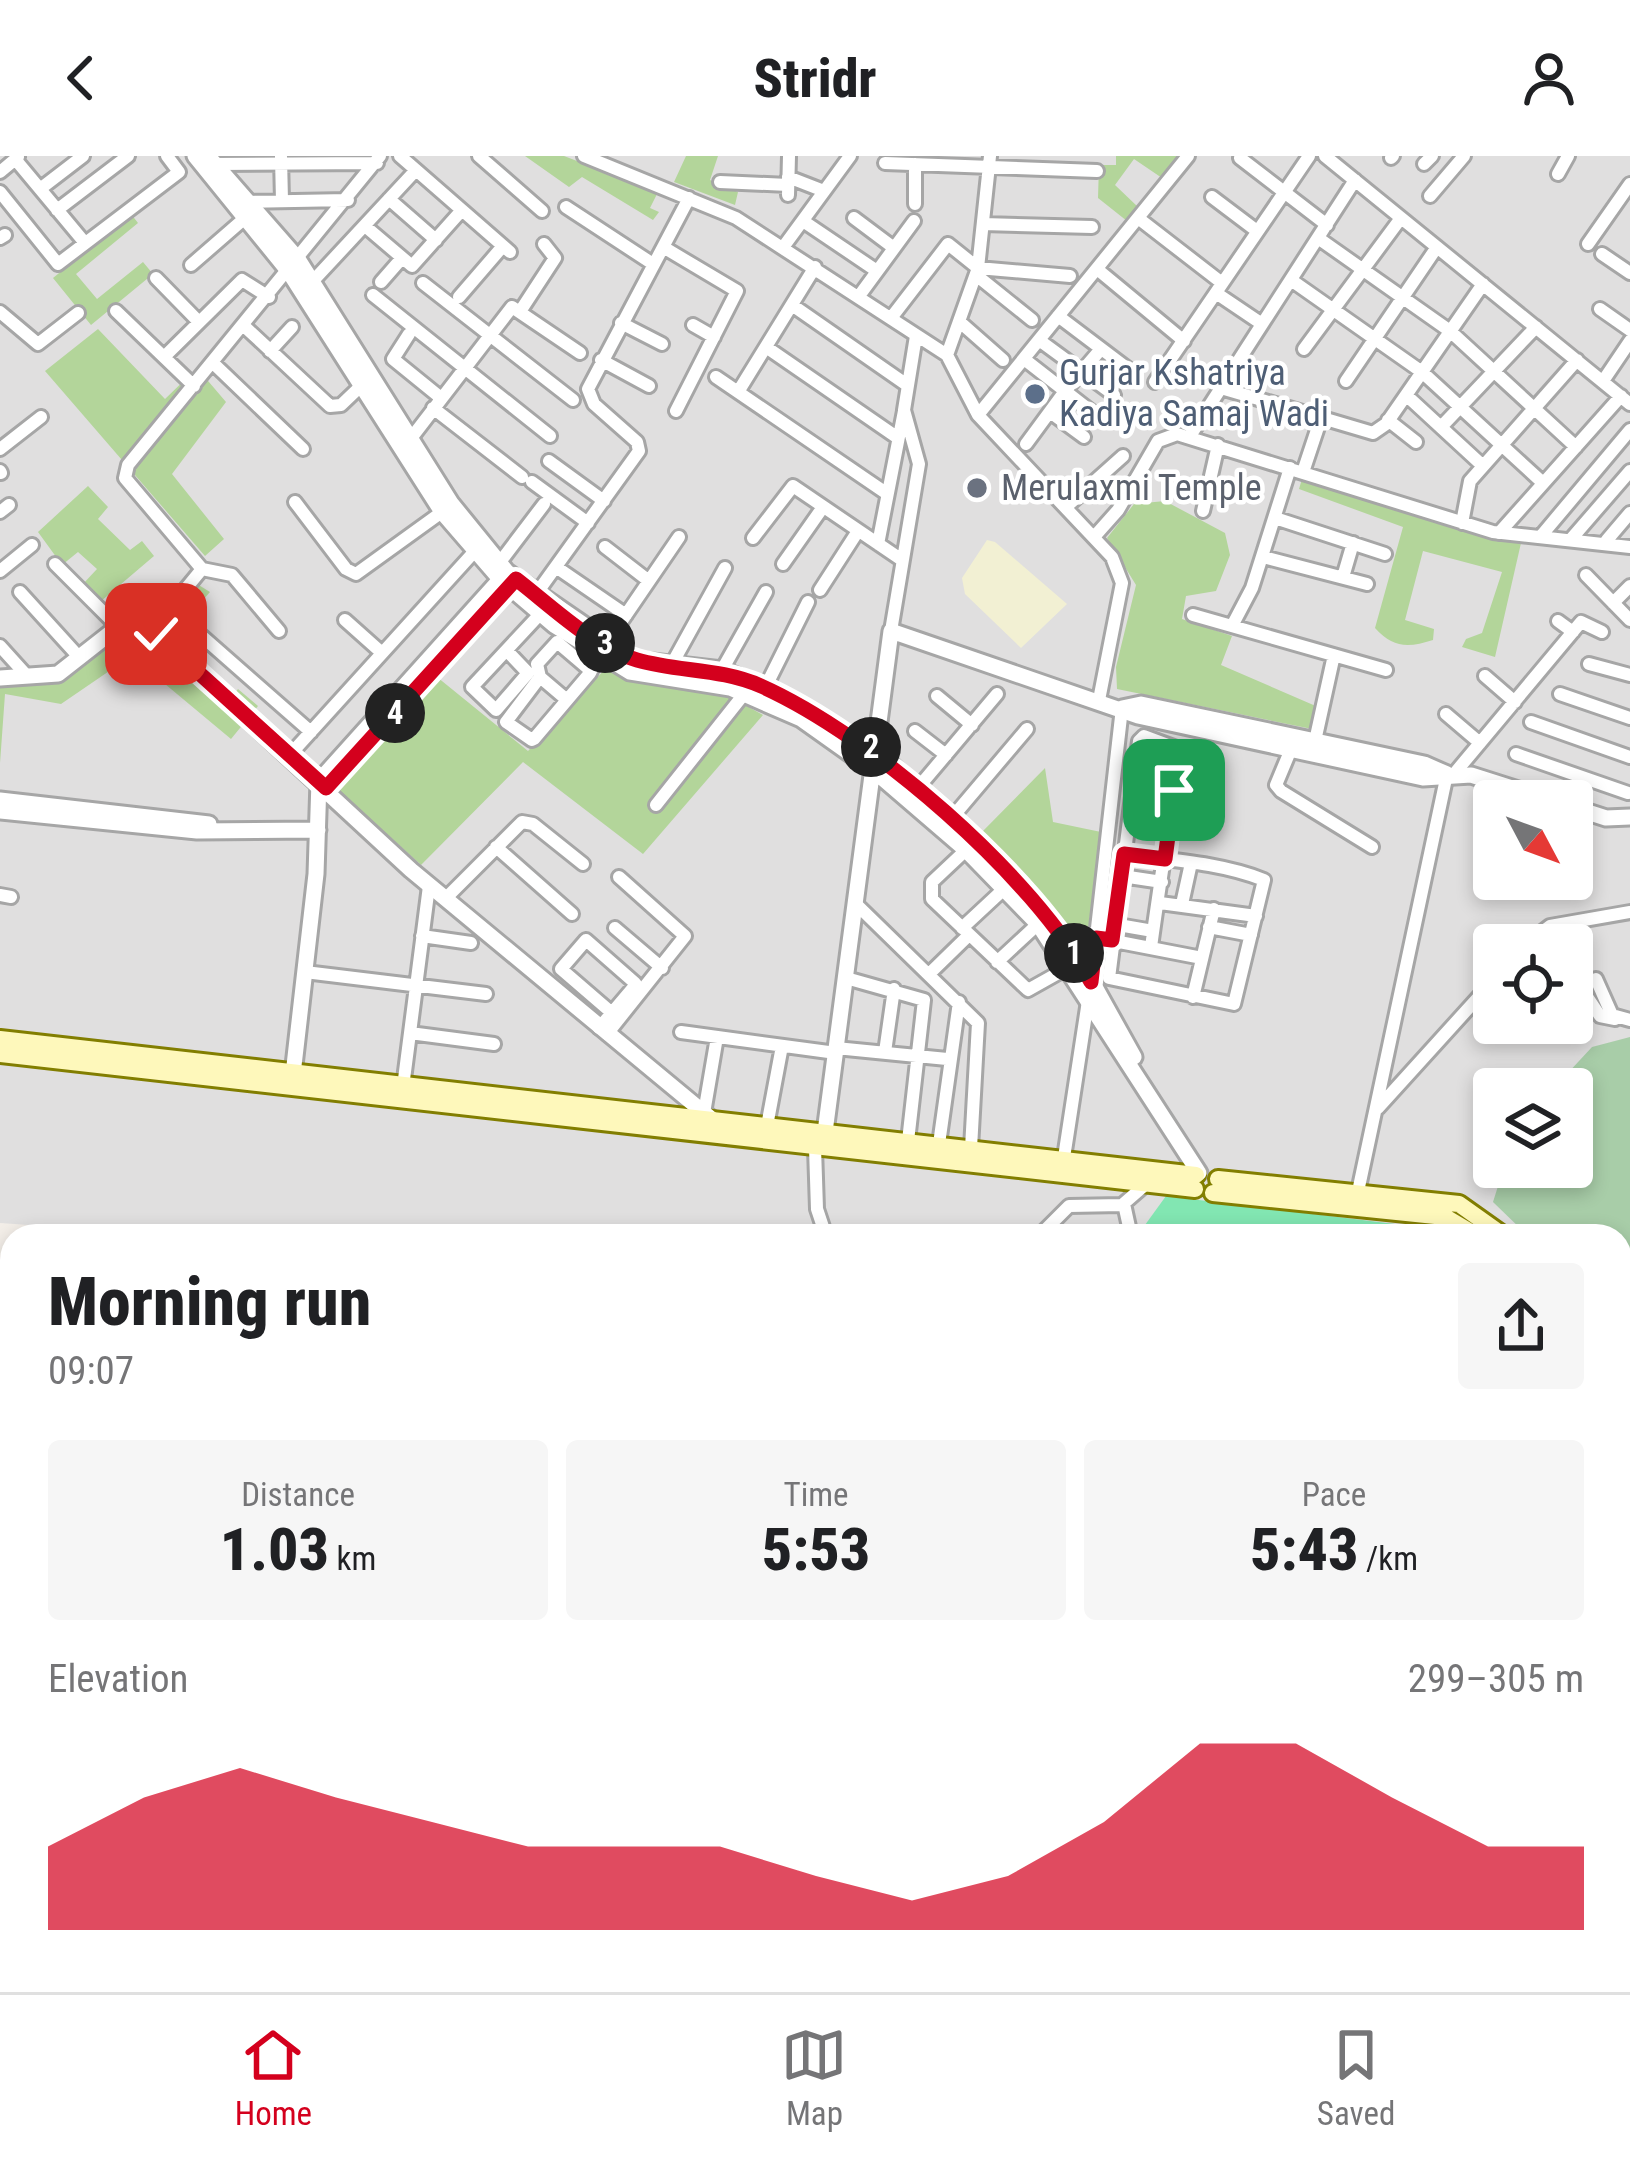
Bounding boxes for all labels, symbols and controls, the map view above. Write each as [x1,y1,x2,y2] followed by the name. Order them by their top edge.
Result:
[48,45,114,111] icon: back
[1516,45,1582,111] icon: person
[753,47,877,110] text: Stridr
[1059,352,1329,435] place label: Gurjar Kshatriya Kadiya Samaj Wadi
[1022,381,1048,407] marker: Gurjar Kshatriya Kadiya Samaj Wadi
[1001,467,1262,509] place label: Merulaxmi Temple
[964,475,990,501] marker: Merulaxmi Temple
[105,583,207,685] pin
[123,601,189,667] icon: check
[575,613,635,673] pin: 3
[597,623,613,662] text: 3
[365,683,425,743] pin: 4
[387,693,403,732] text: 4
[841,717,901,777] pin: 2
[863,727,879,766] text: 2
[1123,739,1225,841] pin
[1141,757,1207,823] icon: arrive
[1473,780,1593,900] north arrow
[1473,780,1593,1188] map controls
[1044,923,1104,983] pin: 1
[1473,924,1593,1044] button: locate
[1066,933,1082,972] text: 1
[1473,1068,1593,1188] button: layers
[1458,1263,1584,1389] button: share
[48,1264,371,1341] text: Morning run
[48,1348,134,1394] text: 09:07
[241,1475,355,1514] text: Distance
[783,1475,849,1514] text: Time
[1302,1475,1366,1514] text: Pace
[220,1514,329,1585] text: 1.03
[762,1514,870,1585] text: 5:53
[1250,1514,1358,1585] text: 5:43
[329,1539,376,1578] text: km
[1358,1539,1418,1578] text: /km
[48,1656,188,1702] text: Elevation
[1408,1656,1584,1702] text: 299–305 m
[235,2022,312,2133] tab: Home
[781,2022,847,2133] tab: Map
[1317,2022,1395,2133] tab: Saved

